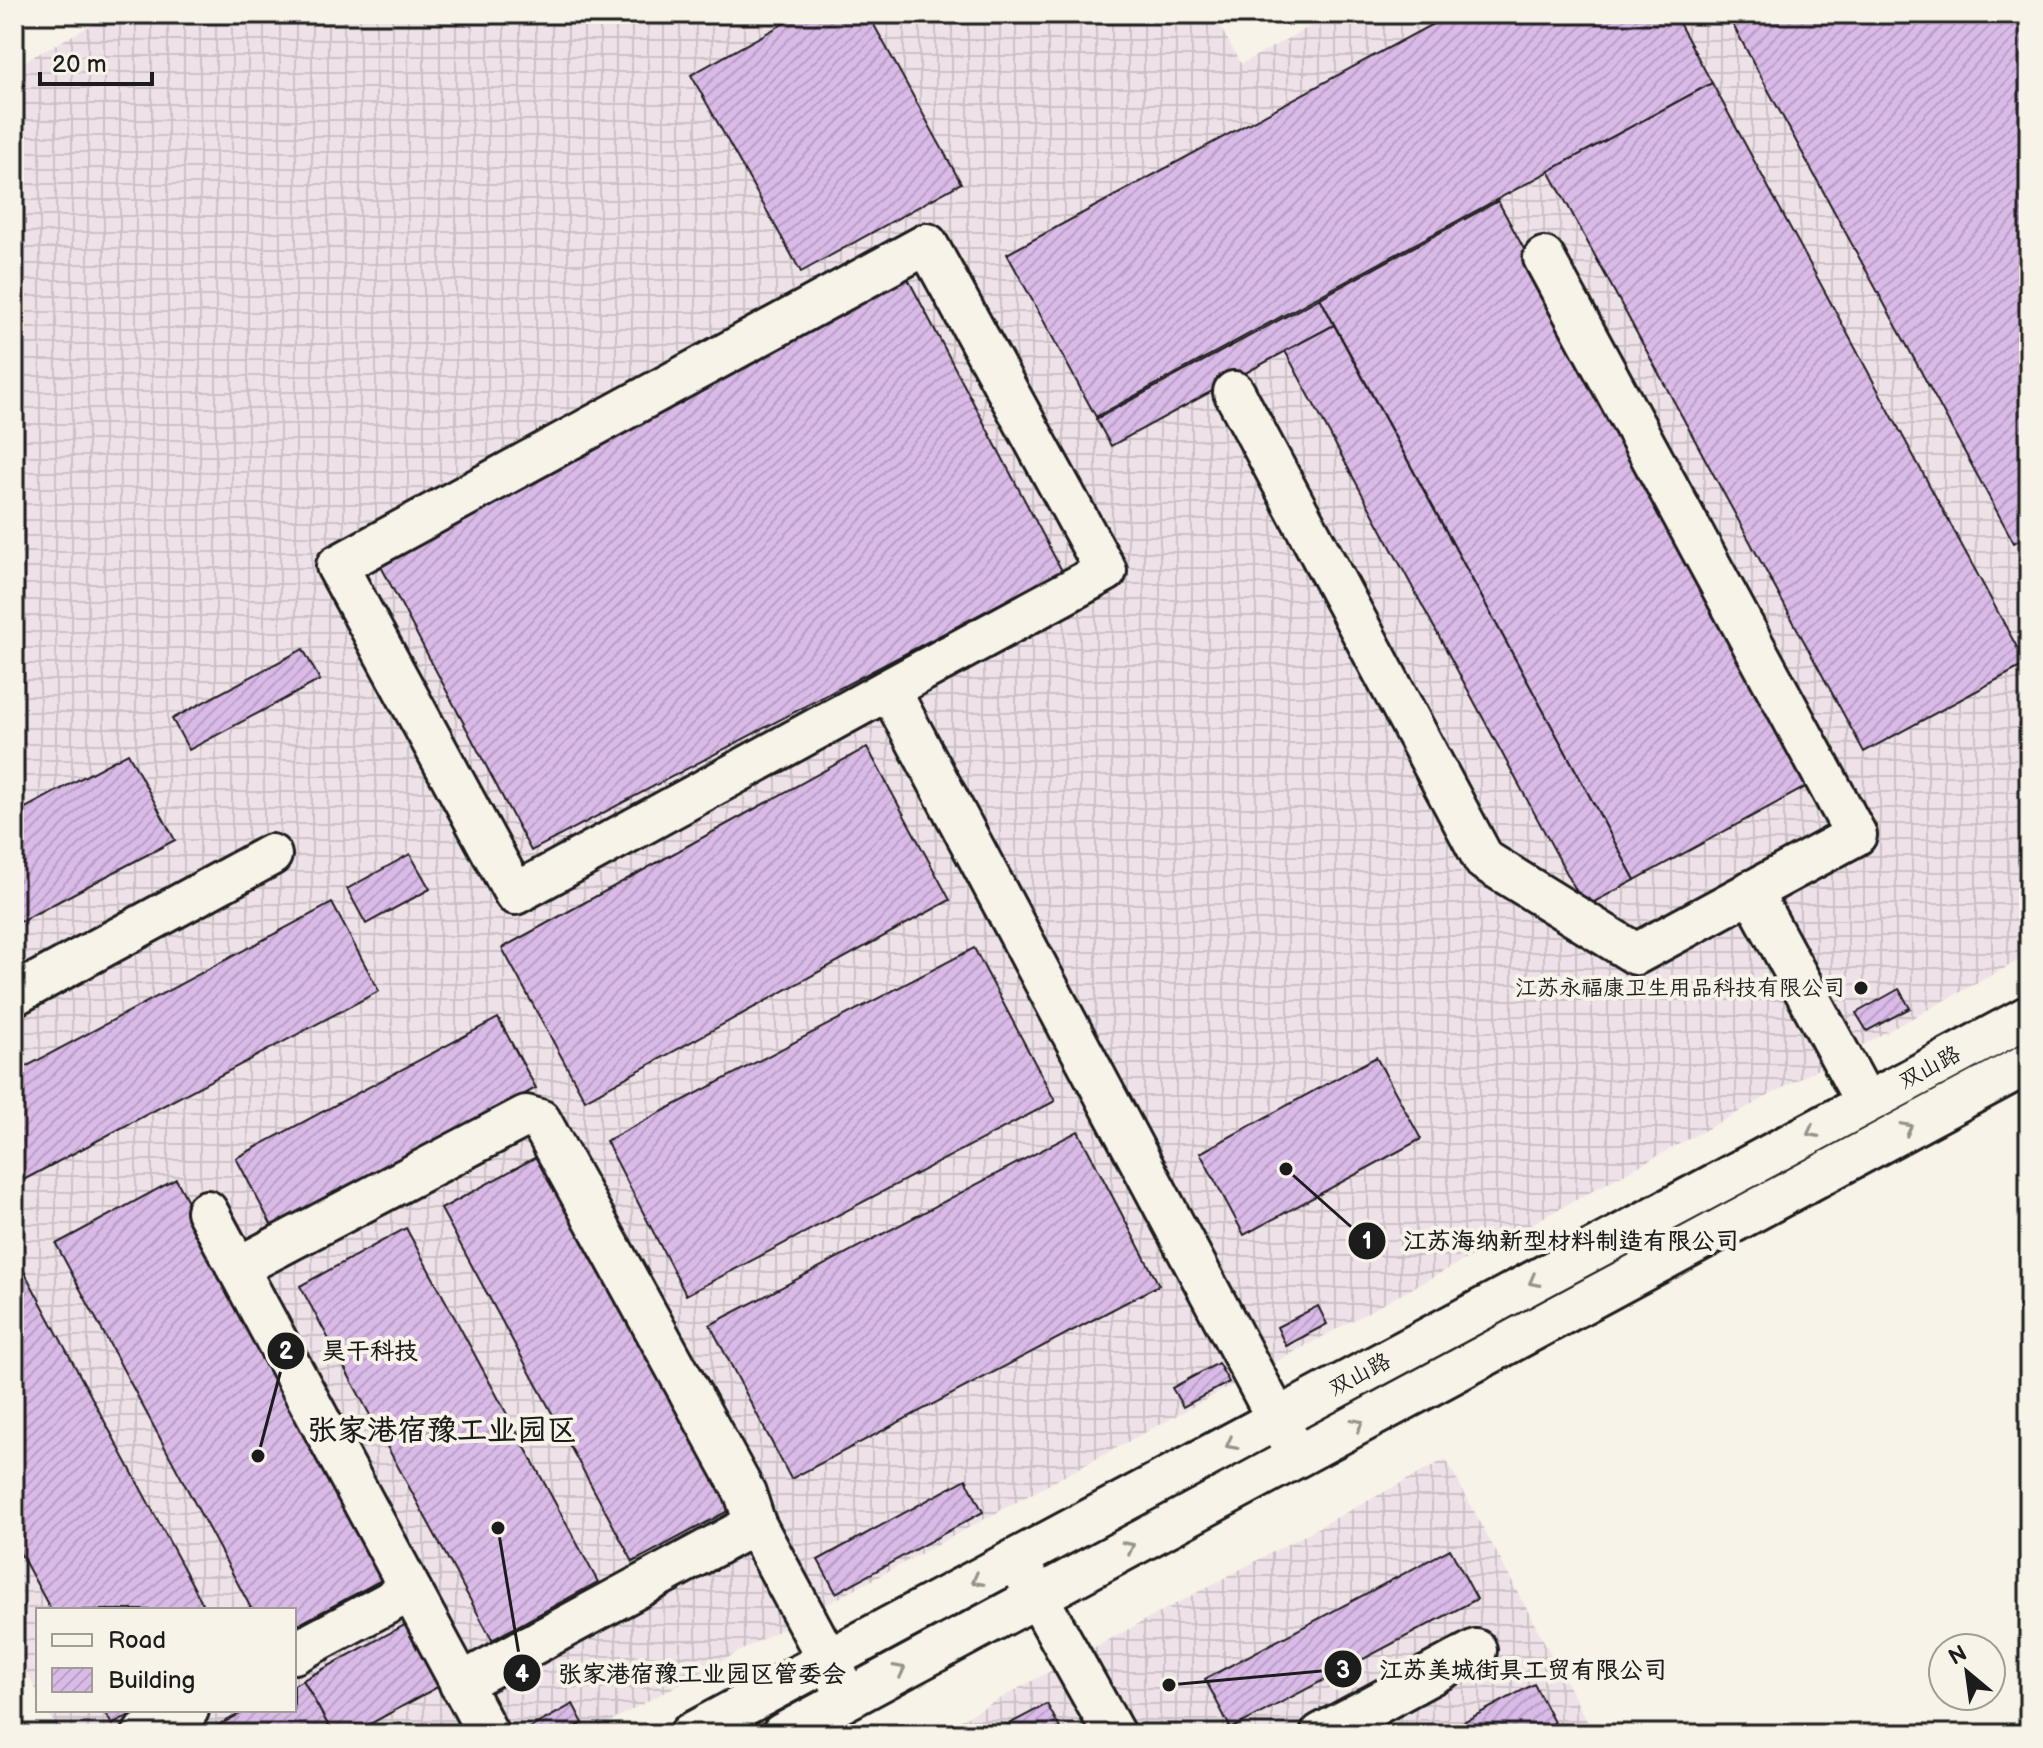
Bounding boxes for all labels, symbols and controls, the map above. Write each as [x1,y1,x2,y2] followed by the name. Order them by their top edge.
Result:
[40,36,152,86] scale bar
[52,50,107,79] text: 20 m
[1515,975,1845,1002] place label: 江苏永福康卫生用品科技有限公司
[1852,979,1870,997] marker: 江苏永福康卫生用品科技有限公司
[1895,1041,1965,1095] street label: 双山路
[1806,1122,1821,1137] one-way arrow
[1899,1123,1913,1138] one-way arrow
[1347,1217,1755,1265] callout: 江苏海纳新型材料制造有限公司
[1362,1227,1372,1256] text: 1
[1403,1227,1739,1256] text: 江苏海纳新型材料制造有限公司
[1528,1272,1542,1287] one-way arrow
[266,1327,434,1375] callout: 昊干科技
[279,1337,294,1366] text: 2
[322,1337,418,1366] text: 昊干科技
[1325,1348,1395,1402] street label: 双山路
[307,1413,577,1449] district label: 张家港宿豫工业园区
[1349,1418,1363,1434] one-way arrow
[1224,1435,1239,1450] one-way arrow
[1120,1542,1135,1557] one-way arrow
[971,1571,985,1586] one-way arrow
[36,1608,296,1712] legend
[108,1626,166,1655] text: Road
[1927,1632,2007,1712] north arrow
[1944,1640,1972,1672] text: N
[1323,1645,1683,1693] callout: 江苏美城街具工贸有限公司
[502,1649,862,1697] callout: 张家港宿豫工业园区管委会
[1336,1656,1350,1685] text: 3
[1379,1656,1667,1685] text: 江苏美城街具工贸有限公司
[515,1660,529,1689] text: 4
[558,1660,846,1689] text: 张家港宿豫工业园区管委会
[891,1665,906,1680] one-way arrow
[108,1666,195,1695] text: Building

